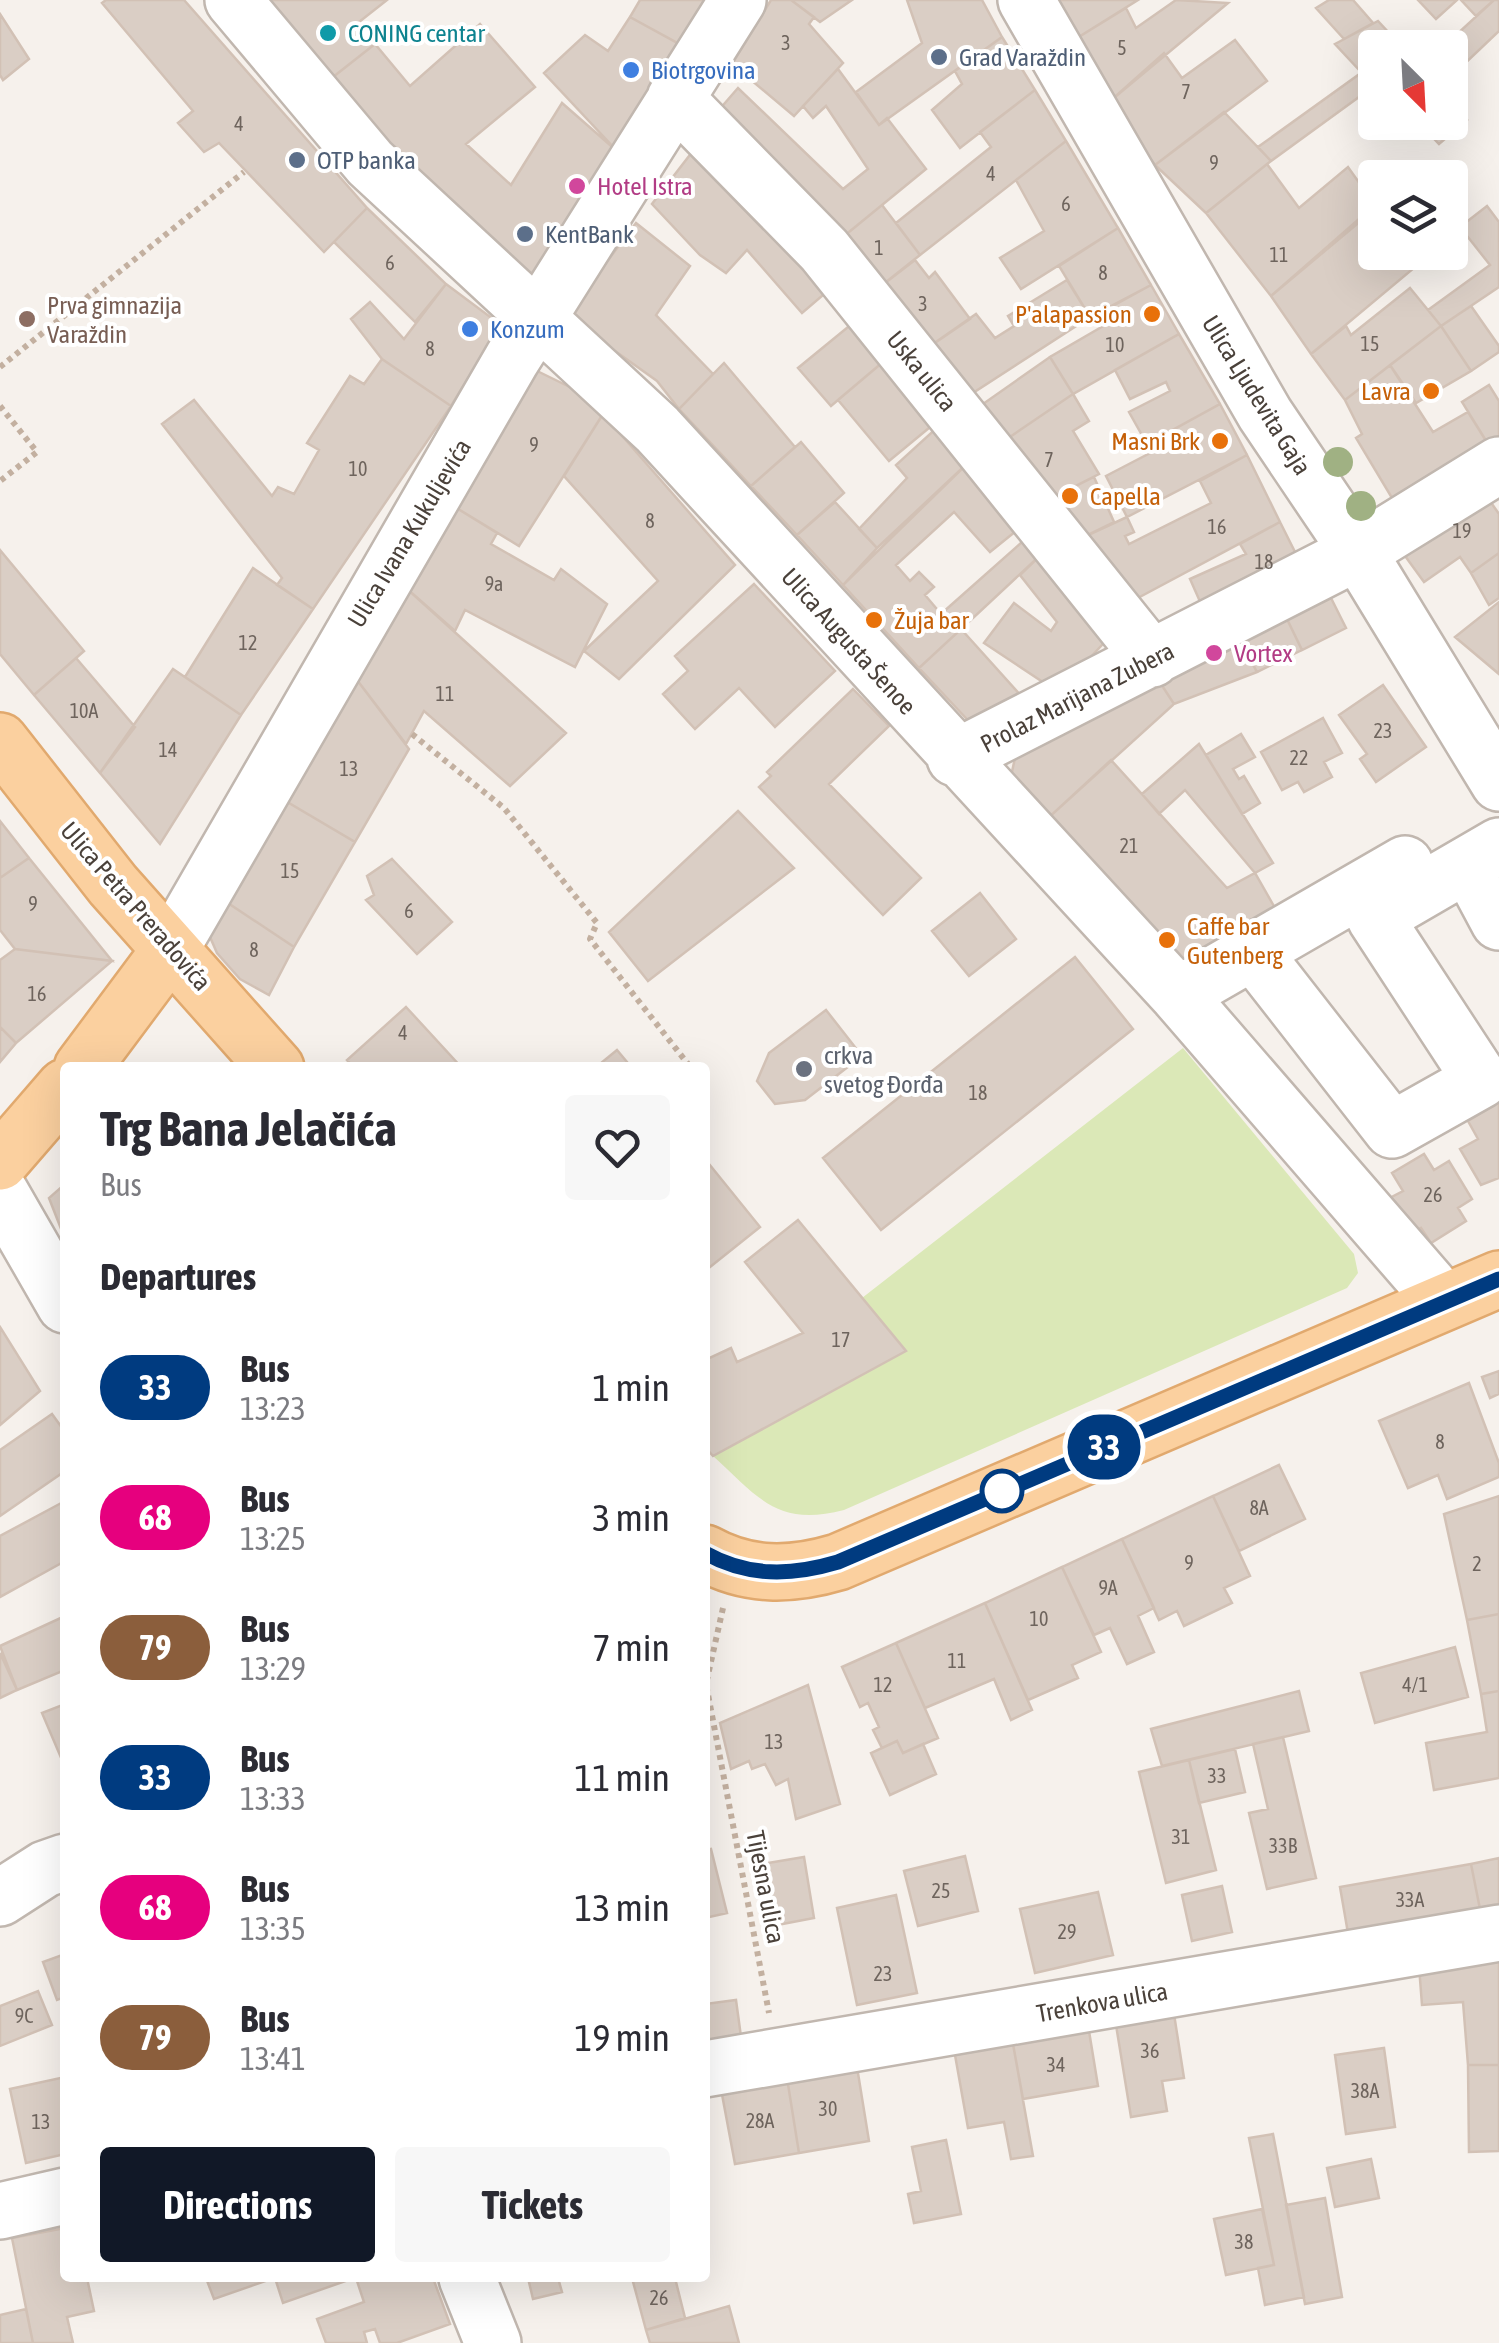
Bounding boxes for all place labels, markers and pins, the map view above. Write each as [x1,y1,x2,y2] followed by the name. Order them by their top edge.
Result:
[348,19,485,47] place label: CONING centar
[317,22,339,44] marker: CONING centar
[959,43,1086,71] place label: Grad Varaždin
[928,46,950,68] marker: Grad Varaždin
[651,56,756,84] place label: Biotrgovina
[620,59,642,81] marker: Biotrgovina
[317,146,416,174] place label: OTP banka
[286,149,308,171] marker: OTP banka
[597,172,693,200] place label: Hotel Istra
[566,175,588,197] marker: Hotel Istra
[545,220,634,248] place label: KentBank
[514,223,536,245] marker: KentBank
[47,291,182,348] place label: Prva gimnazija Varaždin
[1015,300,1132,328] place label: P'alapassion
[1141,303,1163,325] marker: P'alapassion
[16,308,38,330] marker: Prva gimnazija Varaždin
[490,315,565,343] place label: Konzum
[459,318,481,340] marker: Konzum
[1361,377,1411,405] place label: Lavra
[1420,380,1442,402] marker: Lavra
[1111,427,1200,455] place label: Masni Brk
[1209,430,1231,452] marker: Masni Brk
[1090,482,1161,510] place label: Capella
[1059,485,1081,507] marker: Capella
[894,606,970,634] place label: Žuja bar
[863,609,885,631] marker: Žuja bar
[1234,639,1293,667] place label: Vortex
[1203,642,1225,664] marker: Vortex
[1187,912,1284,969] place label: Caffe bar Gutenberg
[1156,929,1178,951] marker: Caffe bar Gutenberg
[824,1041,944,1098] place label: crkva svetog Đorđa
[793,1058,815,1080] marker: crkva svetog Đorđa
[981,1470,1023,1512] unlabelled marker

